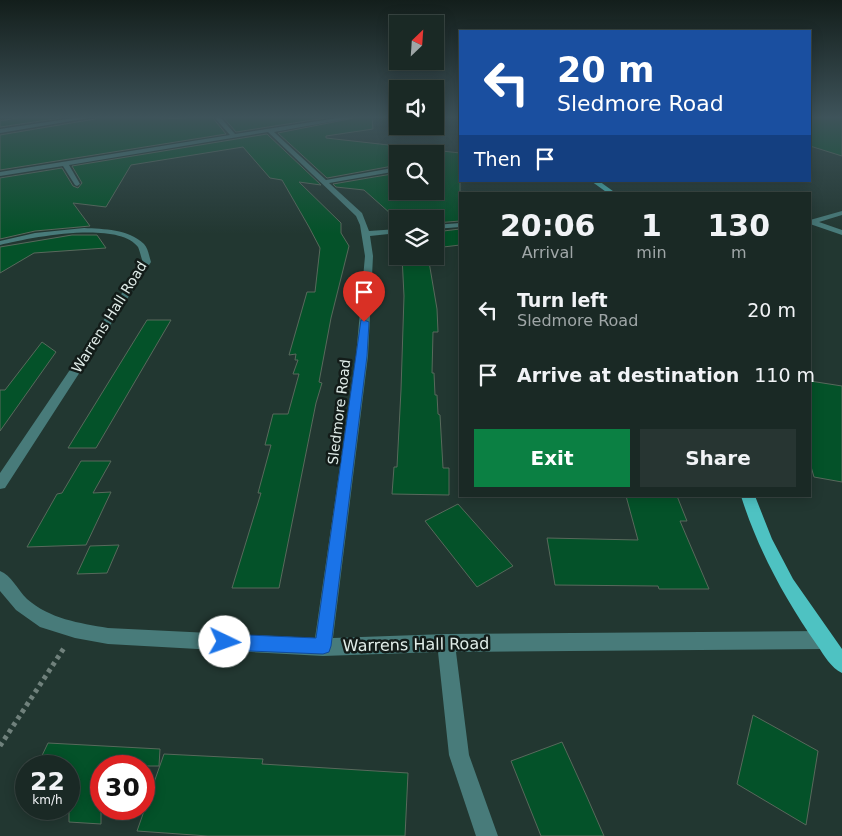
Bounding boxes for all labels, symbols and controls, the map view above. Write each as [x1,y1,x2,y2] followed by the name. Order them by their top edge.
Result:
[389,15,444,70] north arrow
[389,15,444,265] map controls
[474,50,539,115] icon: left
[557,50,654,90] text: 20 m
[389,80,444,135] button: sound
[557,91,724,116] text: Sledmore Road
[389,145,444,200] button: search
[531,145,559,173] icon: arrive
[474,148,521,170] text: Then
[500,208,595,243] text: 20:06
[641,208,662,243] text: 1
[707,208,770,243] text: 130
[389,210,444,265] button: layers
[522,243,574,262] text: Arrival
[636,243,667,262] text: min
[731,243,747,262] text: m
[68,258,150,376] street label: Warrens Hall Road
[343,271,385,322] pin
[350,278,378,306] icon: arrive
[517,289,608,311] text: Turn left
[474,296,502,324] icon: left
[747,299,796,321] text: 20 m
[517,311,638,330] text: Sledmore Road
[325,358,353,466] street label: Sledmore Road
[474,361,502,389] icon: arrive
[517,364,739,386] text: Arrive at destination
[754,364,815,386] text: 110 m
[474,429,630,487] button: Exit
[640,429,796,487] button: Share
[198,615,250,667] position arrow
[343,634,489,655] street label: Warrens Hall Road
[90,755,155,820] speed limit sign: 30
[30,767,65,796] text: 22
[32,793,63,807] text: km/h

